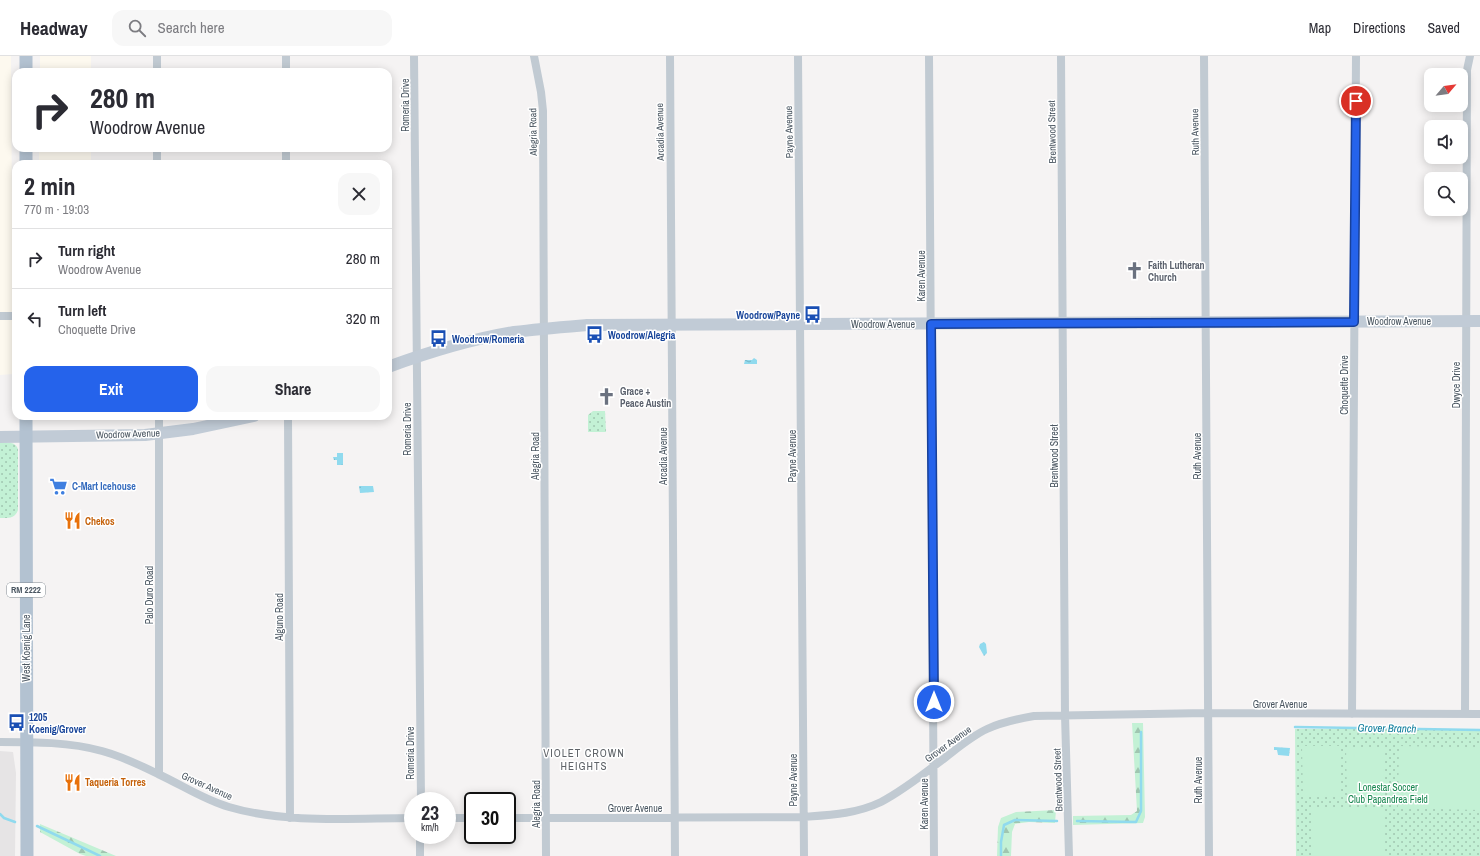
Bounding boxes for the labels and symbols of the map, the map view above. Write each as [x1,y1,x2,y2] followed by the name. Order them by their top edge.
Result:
[1424,68,1468,112] north arrow
[399,78,412,132] street label: Romeria Drive
[1339,84,1373,118] pin
[1045,99,1059,164] street label: Brentwood Street
[653,103,667,162] street label: Arcadia Avenue
[782,105,796,158] street label: Payne Avenue
[526,108,540,157] street label: Alegria Road
[1188,108,1202,156] street label: Ruth Avenue
[915,250,928,302] street label: Karen Avenue
[1148,259,1205,284] place label: Faith Lutheran Church
[1125,261,1145,281] church icon: Faith Lutheran Church
[803,305,823,325] bus stop icon: Woodrow/Payne
[736,309,800,322] place label: Woodrow/Payne
[1367,315,1431,328] street label: Woodrow Avenue
[851,318,915,331] street label: Woodrow Avenue
[585,325,605,345] bus stop icon: Woodrow/Alegria
[429,329,449,349] bus stop icon: Woodrow/Romeria
[608,329,676,342] place label: Woodrow/Alegria
[452,333,525,346] place label: Woodrow/Romeria
[1338,355,1351,415] street label: Choquette Drive
[1450,361,1463,408] street label: Dwyce Drive
[620,385,671,410] place label: Grace + Peace Austin
[597,387,617,407] church icon: Grace + Peace Austin
[401,402,414,456] street label: Romeria Drive
[1048,424,1061,488] street label: Brentwood Street
[96,426,161,442] street label: Woodrow Avenue
[657,427,670,486] street label: Arcadia Avenue
[786,429,799,482] street label: Payne Avenue
[529,432,542,481] street label: Alegria Road
[1191,432,1204,479] street label: Ruth Avenue
[49,476,69,496] supermarket icon: C-Mart Icehouse
[72,480,136,493] place label: C-Mart Icehouse
[62,511,82,531] restaurant icon: Chekos
[85,515,115,528] place label: Chekos
[143,566,156,624] street label: Palo Duro Road
[7,583,45,597] road number: RM 2222
[273,593,286,642] street label: Alguno Road
[20,614,33,682] street label: West Koenig Lane
[913,681,955,723] position arrow
[1253,698,1308,711] street label: Grover Avenue
[29,711,87,736] place label: 1205 Koenig/Grover
[6,713,26,733] bus stop icon: 1205 Koenig/Grover
[1358,720,1416,736] water label: Grover Branch
[922,722,974,765] street label: Grover Avenue
[404,726,417,780] street label: Romeria Drive
[543,746,625,773] district label: VIOLET CROWN HEIGHTS
[1050,747,1066,812] street label: Brentwood Street
[787,753,800,806] street label: Payne Avenue
[1192,756,1205,803] street label: Ruth Avenue
[179,769,235,803] street label: Grover Avenue
[62,772,82,792] restaurant icon: Taqueria Torres
[85,776,146,789] place label: Taqueria Torres
[918,778,931,830] street label: Karen Avenue
[530,780,543,829] street label: Alegria Road
[1348,781,1428,806] park label: Lonestar Soccer Club Papandrea Field
[464,792,516,844] speed limit sign: 30
[608,802,663,815] street label: Grover Avenue

